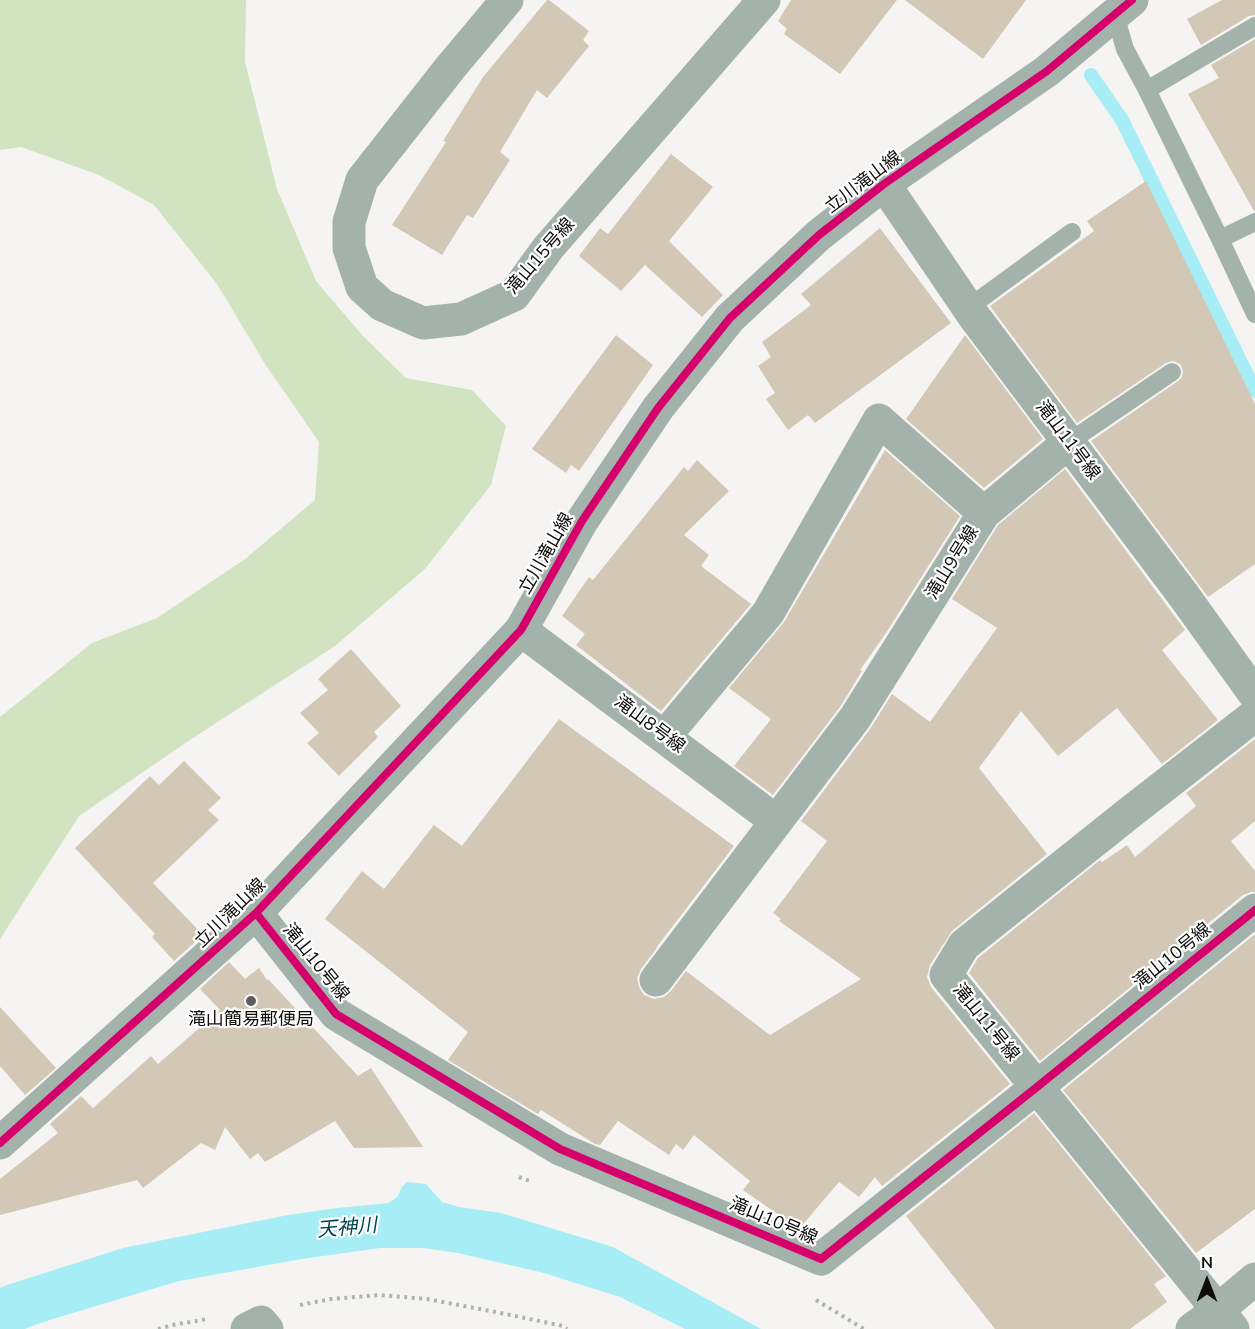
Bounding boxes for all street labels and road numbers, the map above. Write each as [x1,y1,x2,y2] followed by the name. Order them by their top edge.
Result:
[822,147,906,219] street label: 立川滝山線
[502,215,580,299] street label: 滝山15号線
[1030,397,1104,485] street label: 滝山11号線
[515,510,579,598] street label: 立川滝山線
[922,522,984,604] street label: 滝山9号線
[609,691,689,759] street label: 滝山8号線
[191,875,271,953] street label: 立川滝山線
[1130,919,1216,995] street label: 滝山10号線
[277,920,353,1006] street label: 滝山10号線
[947,980,1023,1066] street label: 滝山11号線
[726,1194,820,1250] street label: 滝山10号線

